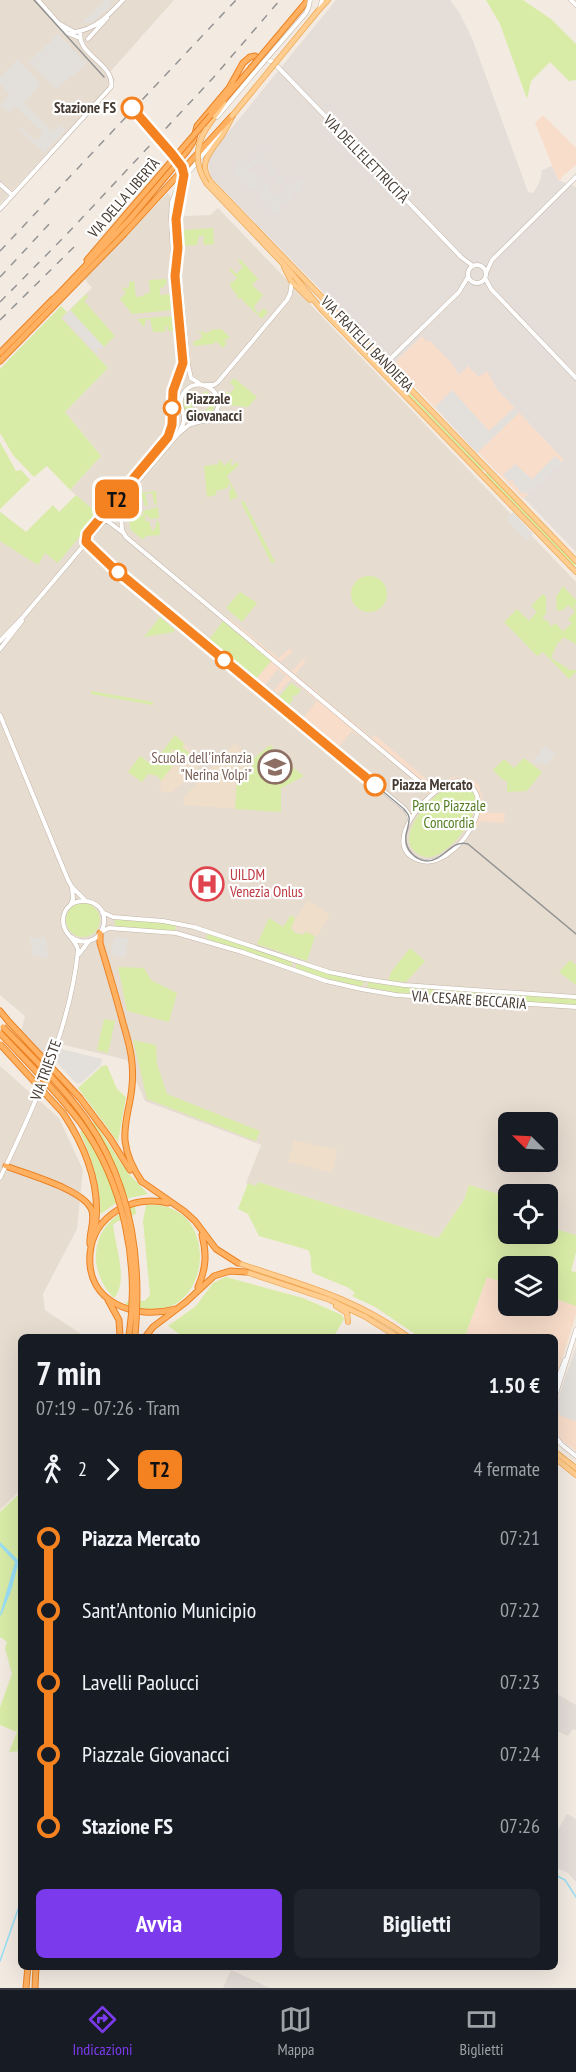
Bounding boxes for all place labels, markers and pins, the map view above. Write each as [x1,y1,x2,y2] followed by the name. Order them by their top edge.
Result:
[121,97,143,119] marker: Stazione FS
[54,98,116,117] place label: Stazione FS
[186,389,242,425] place label: Piazzale Giovanacci
[163,399,181,417] marker: Piazzale Giovanacci
[109,563,127,581] unlabelled marker
[215,651,233,669] unlabelled marker
[151,748,252,784] place label: Scuola dell'infanzia "Nerina Volpi"
[257,749,293,785] school or university icon: Scuola dell'infanzia "Nerina Volpi"
[364,774,386,796] marker: Piazza Mercato
[392,775,473,794] place label: Piazza Mercato
[229,865,303,901] place label: UILDM Venezia Onlus
[189,866,225,902] hospital icon: UILDM Venezia Onlus

